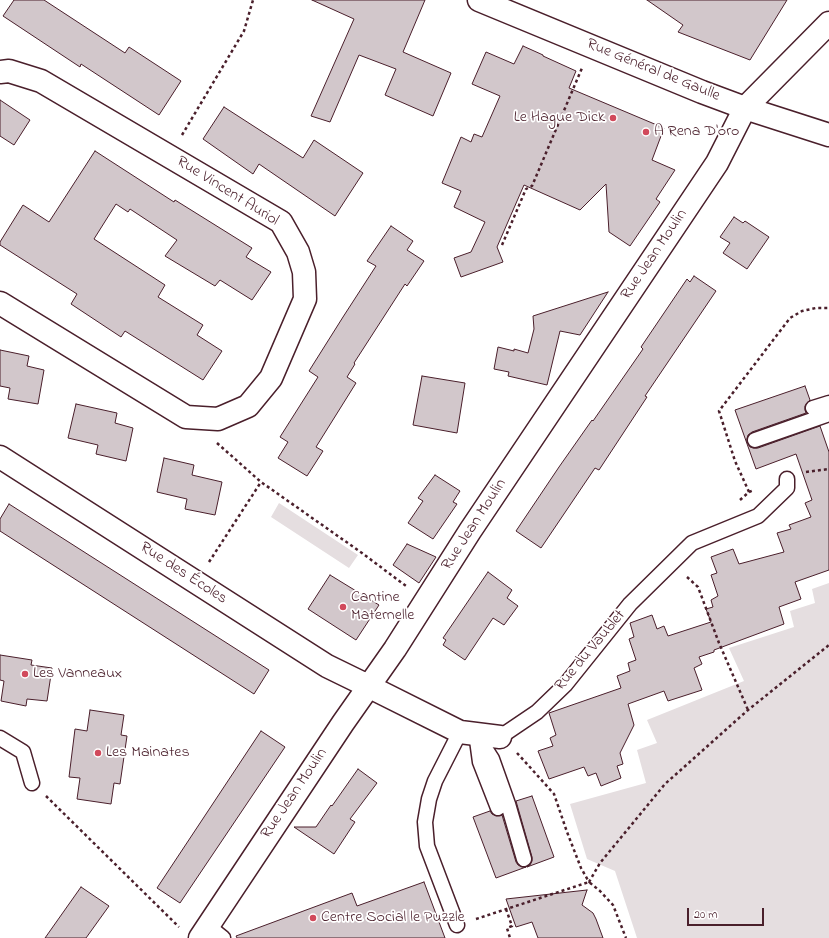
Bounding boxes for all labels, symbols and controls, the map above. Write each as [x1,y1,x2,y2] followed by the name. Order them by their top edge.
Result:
[584,35,722,107] street label: Rue Général de Gaulle
[514,108,605,128] place label: Le Hague Dick
[608,113,618,123] marker: Le Hague Dick
[654,122,739,142] place label: A Rena D'oro
[641,127,651,137] marker: A Rena D'oro
[172,153,282,231] street label: Rue Vincent Auriol
[618,206,692,304] street label: Rue Jean Moulin
[438,476,512,574] street label: Rue Jean Moulin
[136,539,230,609] street label: Rue des Écoles
[351,588,414,626] place label: Cantine Maternelle
[338,602,348,612] marker: Cantine Maternelle
[552,607,630,695] street label: Rue du Vaublet
[33,664,122,684] place label: Les Vanneaux
[20,669,30,679] marker: Les Vanneaux
[106,743,190,763] place label: Les Mainates
[258,745,332,843] street label: Rue Jean Moulin
[93,748,103,758] marker: Les Mainates
[689,900,766,926] scale bar
[694,906,717,924] text: 20 m
[321,908,465,928] place label: Centre Social le Puzzle
[308,913,318,923] marker: Centre Social le Puzzle

